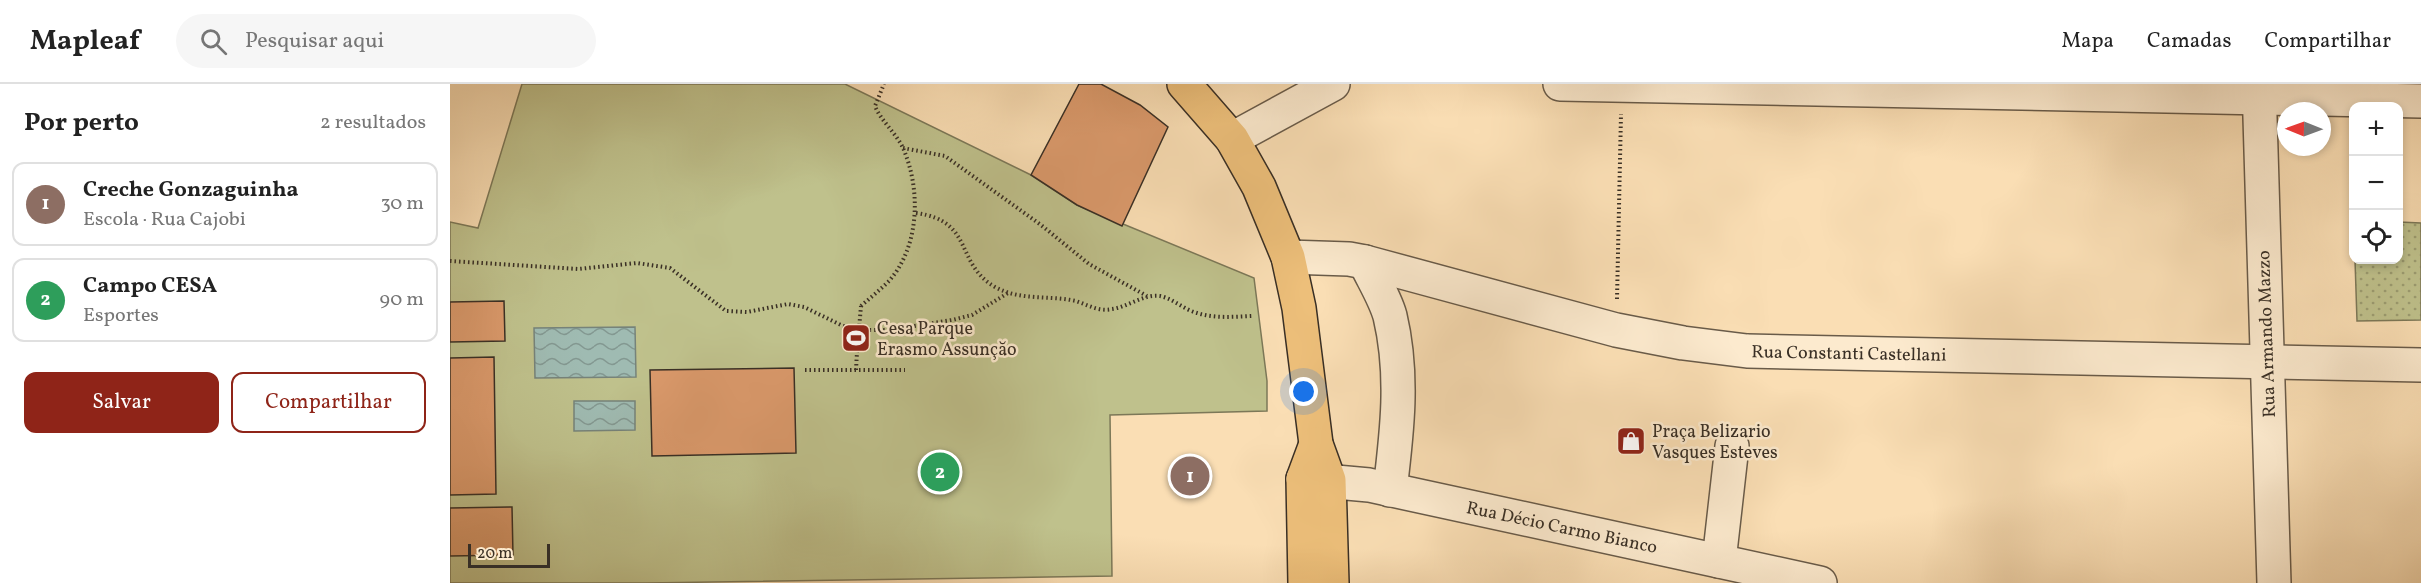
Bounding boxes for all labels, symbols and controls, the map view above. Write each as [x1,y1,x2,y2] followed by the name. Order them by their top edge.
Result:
[176,14,596,68] search box
[30,22,140,61] text: Mapleaf
[197,25,230,58] icon: search
[245,26,384,57] text: Pesquisar aqui
[2061,27,2114,56] text: Mapa
[2147,27,2231,56] text: Camadas
[2264,27,2391,56] text: Compartilhar
[2277,102,2331,156] north arrow
[2349,102,2403,264] map controls
[2349,102,2403,156] button: +
[24,105,139,141] text: Por perto
[320,109,426,137] text: 2 resultados
[2349,156,2403,210] button: −
[83,175,299,206] text: Creche Gonzaguinha
[41,190,50,218] text: 1
[380,190,424,218] text: 30 m
[83,206,246,234] text: Escola · Rua Cajobi
[2349,210,2403,264] button: locate
[2252,250,2283,418] street label: Rua Armando Mazzo
[83,271,217,302] text: Campo CESA
[40,286,51,314] text: 2
[380,286,424,314] text: 90 m
[83,302,159,330] text: Esportes
[877,317,1017,363] place label: Cesa Parque Erasmo Assunçăo
[840,322,872,354] sports icon: Cesa Parque Erasmo Assunçăo
[1751,340,1947,369] street label: Rua Constanti Castellani
[24,372,219,433] button: Salvar
[231,372,426,433] button: Compartilhar
[1289,377,1318,406] your location
[1652,420,1778,466] place label: Praça Belizario Vasques Esteves
[1615,425,1647,457] shop icon: Praça Belizario Vasques Esteves
[920,450,960,494] pin: 2
[1170,454,1210,498] pin: 1
[1464,496,1659,561] street label: Rua Décio Carmo Bianco
[468,541,550,568] scale bar
[477,543,512,565] text: 20 m

